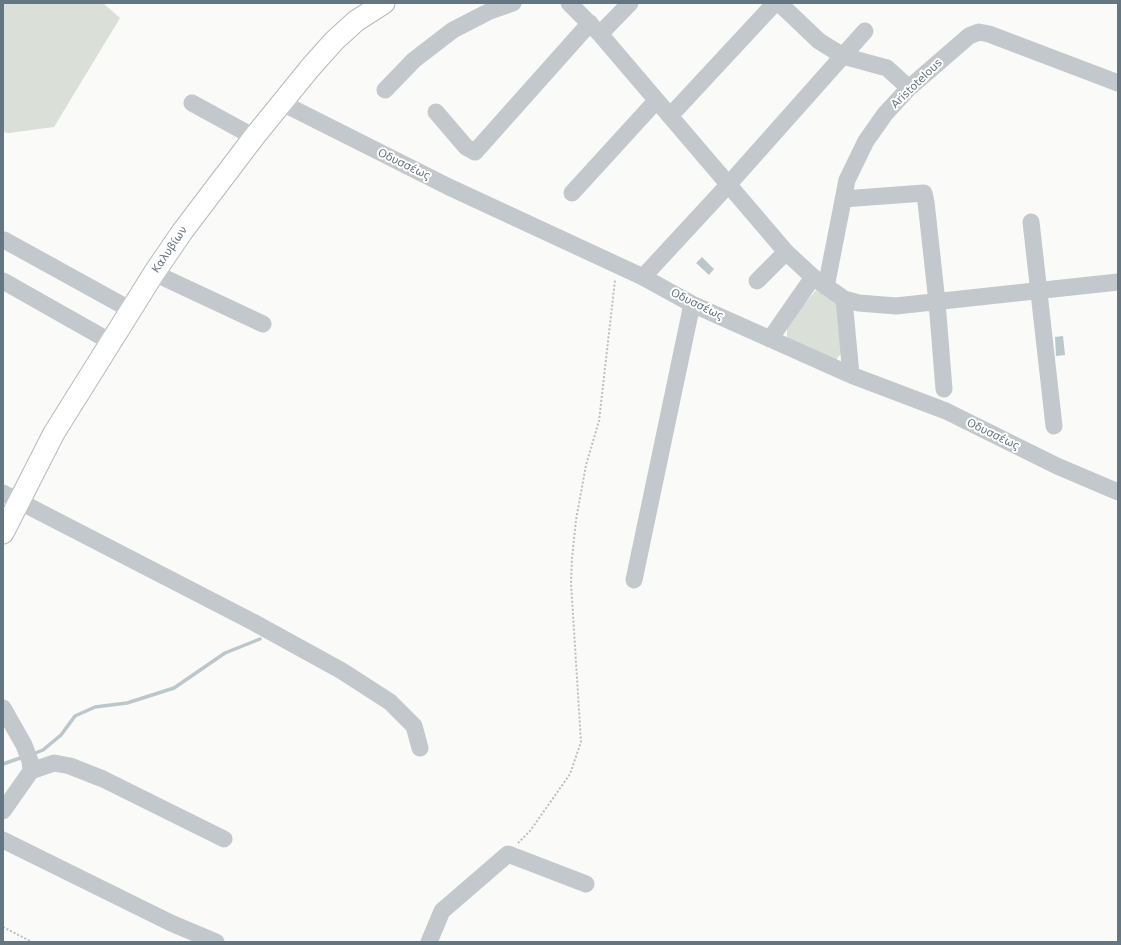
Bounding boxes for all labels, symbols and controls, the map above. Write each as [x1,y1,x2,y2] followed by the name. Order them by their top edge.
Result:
[889,57,945,111] street label: Aristotelous
[375,147,433,183] street label: Οδυσσέως
[150,224,190,276] street label: Καλυβίων
[668,287,726,323] street label: Οδυσσέως
[964,417,1022,453] street label: Οδυσσέως

